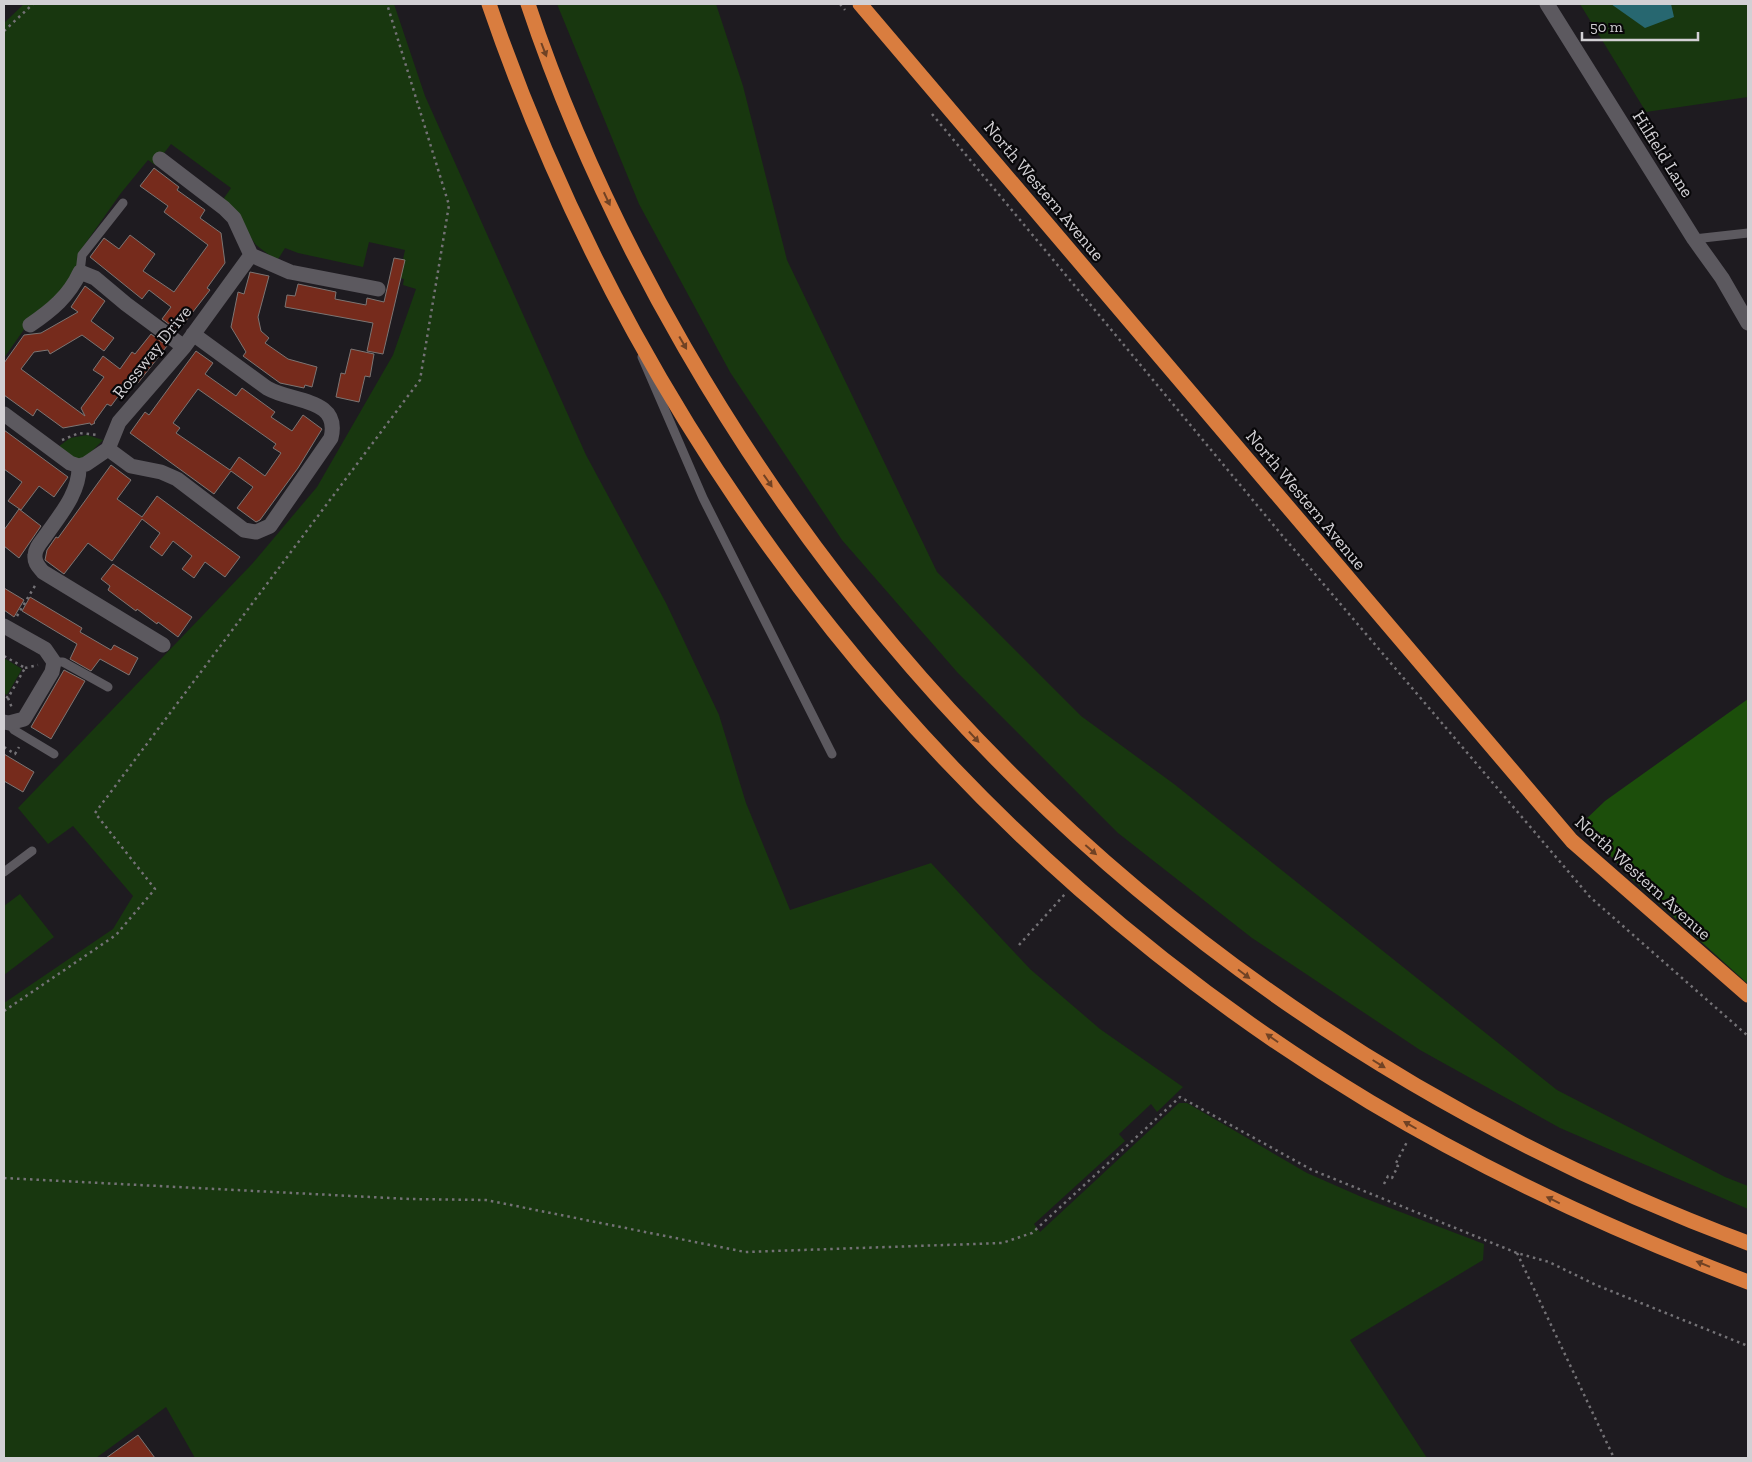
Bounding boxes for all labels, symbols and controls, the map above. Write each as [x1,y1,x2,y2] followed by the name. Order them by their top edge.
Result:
[1582,10,1698,42] scale bar
[1590,18,1623,36] text: 50 m
[540,43,548,58] one-way arrow
[1628,107,1698,201] street label: Hilfield Lane
[979,117,1109,265] street label: North Western Avenue
[603,192,611,207] one-way arrow
[108,301,196,403] street label: Rossway Drive
[678,337,687,350] one-way arrow
[1241,426,1371,574] street label: North Western Avenue
[763,474,773,488] one-way arrow
[968,730,980,742] one-way arrow
[1570,811,1716,945] street label: North Western Avenue
[1084,844,1097,855] one-way arrow
[1237,969,1251,979] one-way arrow
[1265,1033,1279,1043] one-way arrow
[1373,1059,1386,1068] one-way arrow
[1403,1120,1416,1129] one-way arrow
[1546,1196,1560,1204] one-way arrow
[1695,1260,1710,1268] one-way arrow

